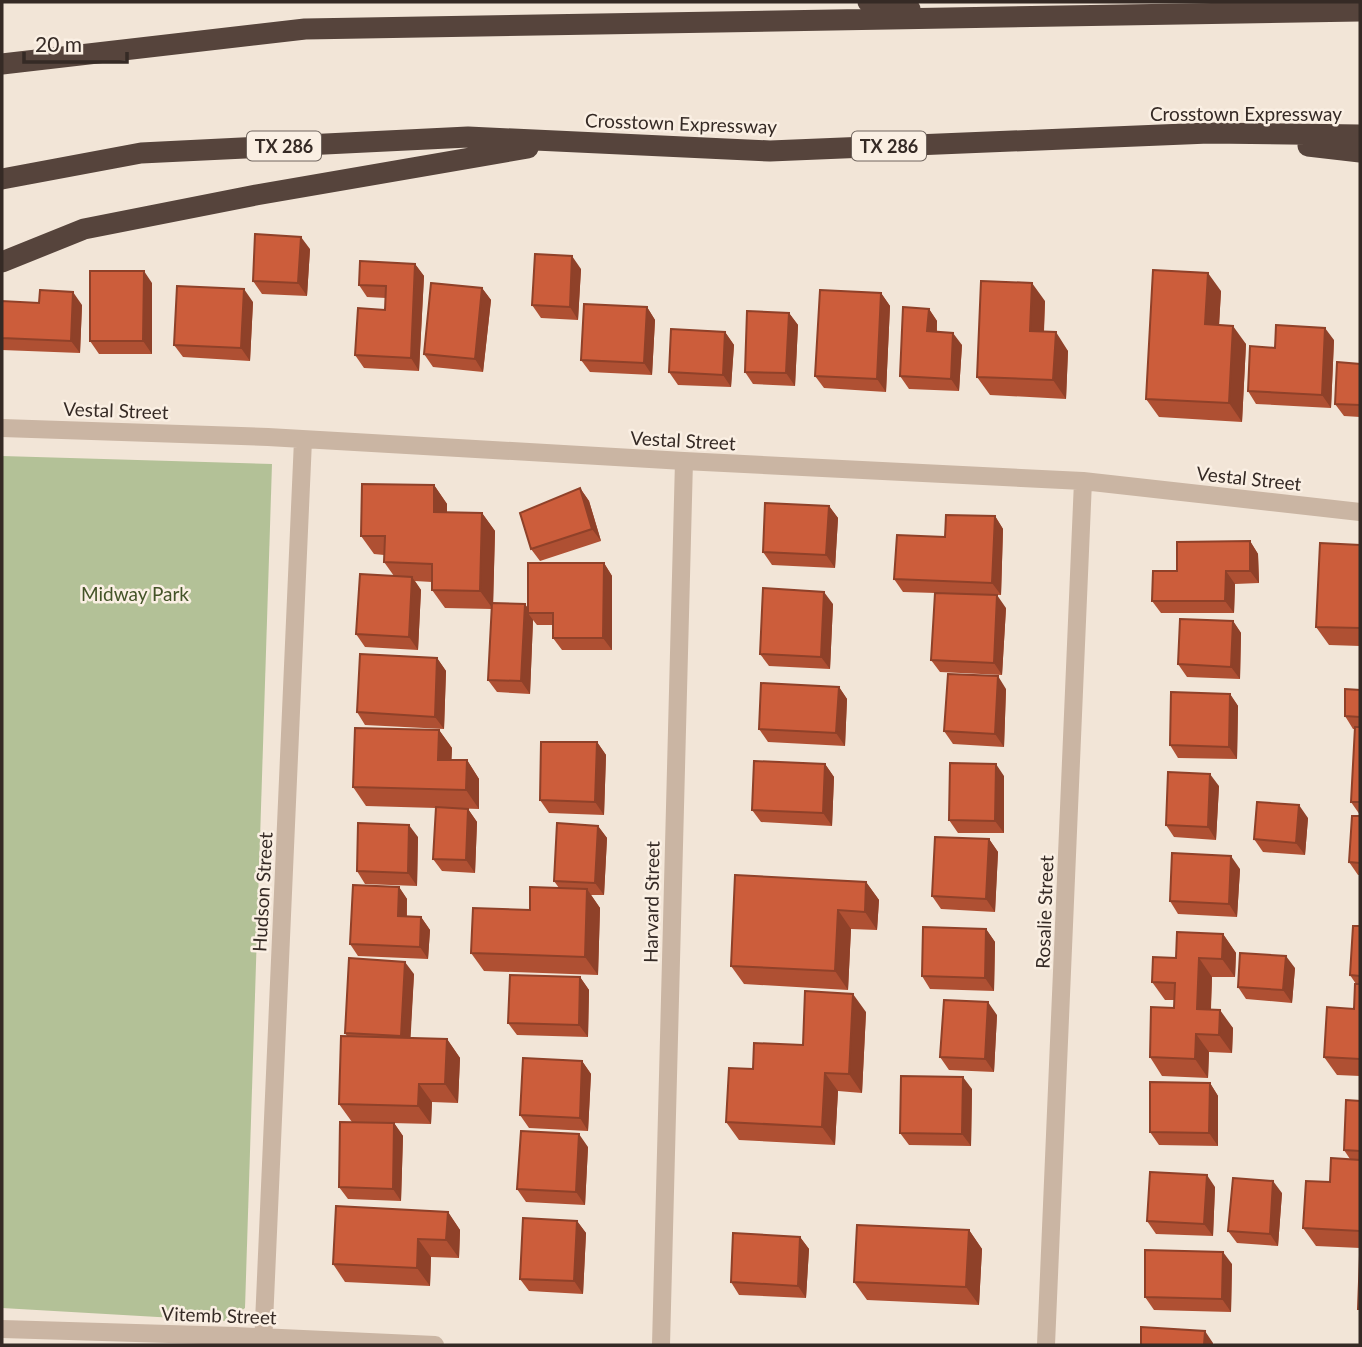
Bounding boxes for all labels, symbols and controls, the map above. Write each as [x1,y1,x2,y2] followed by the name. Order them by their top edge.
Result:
[24,21,128,65] scale bar
[35,31,82,56] text: 20 m
[1150,102,1342,125] street label: Crosstown Expressway
[585,108,778,138] street label: Crosstown Expressway
[247,132,321,160] road number: TX 286
[852,132,926,160] road number: TX 286
[63,397,169,423] street label: Vestal Street
[630,426,736,454] street label: Vestal Street
[1195,461,1303,495] street label: Vestal Street
[81,582,189,605] park label: Midway Park
[247,831,277,953] street label: Hudson Street
[638,841,664,963] street label: Harvard Street
[1031,855,1057,969] street label: Rosalie Street
[161,1301,277,1329] street label: Vitemb Street

